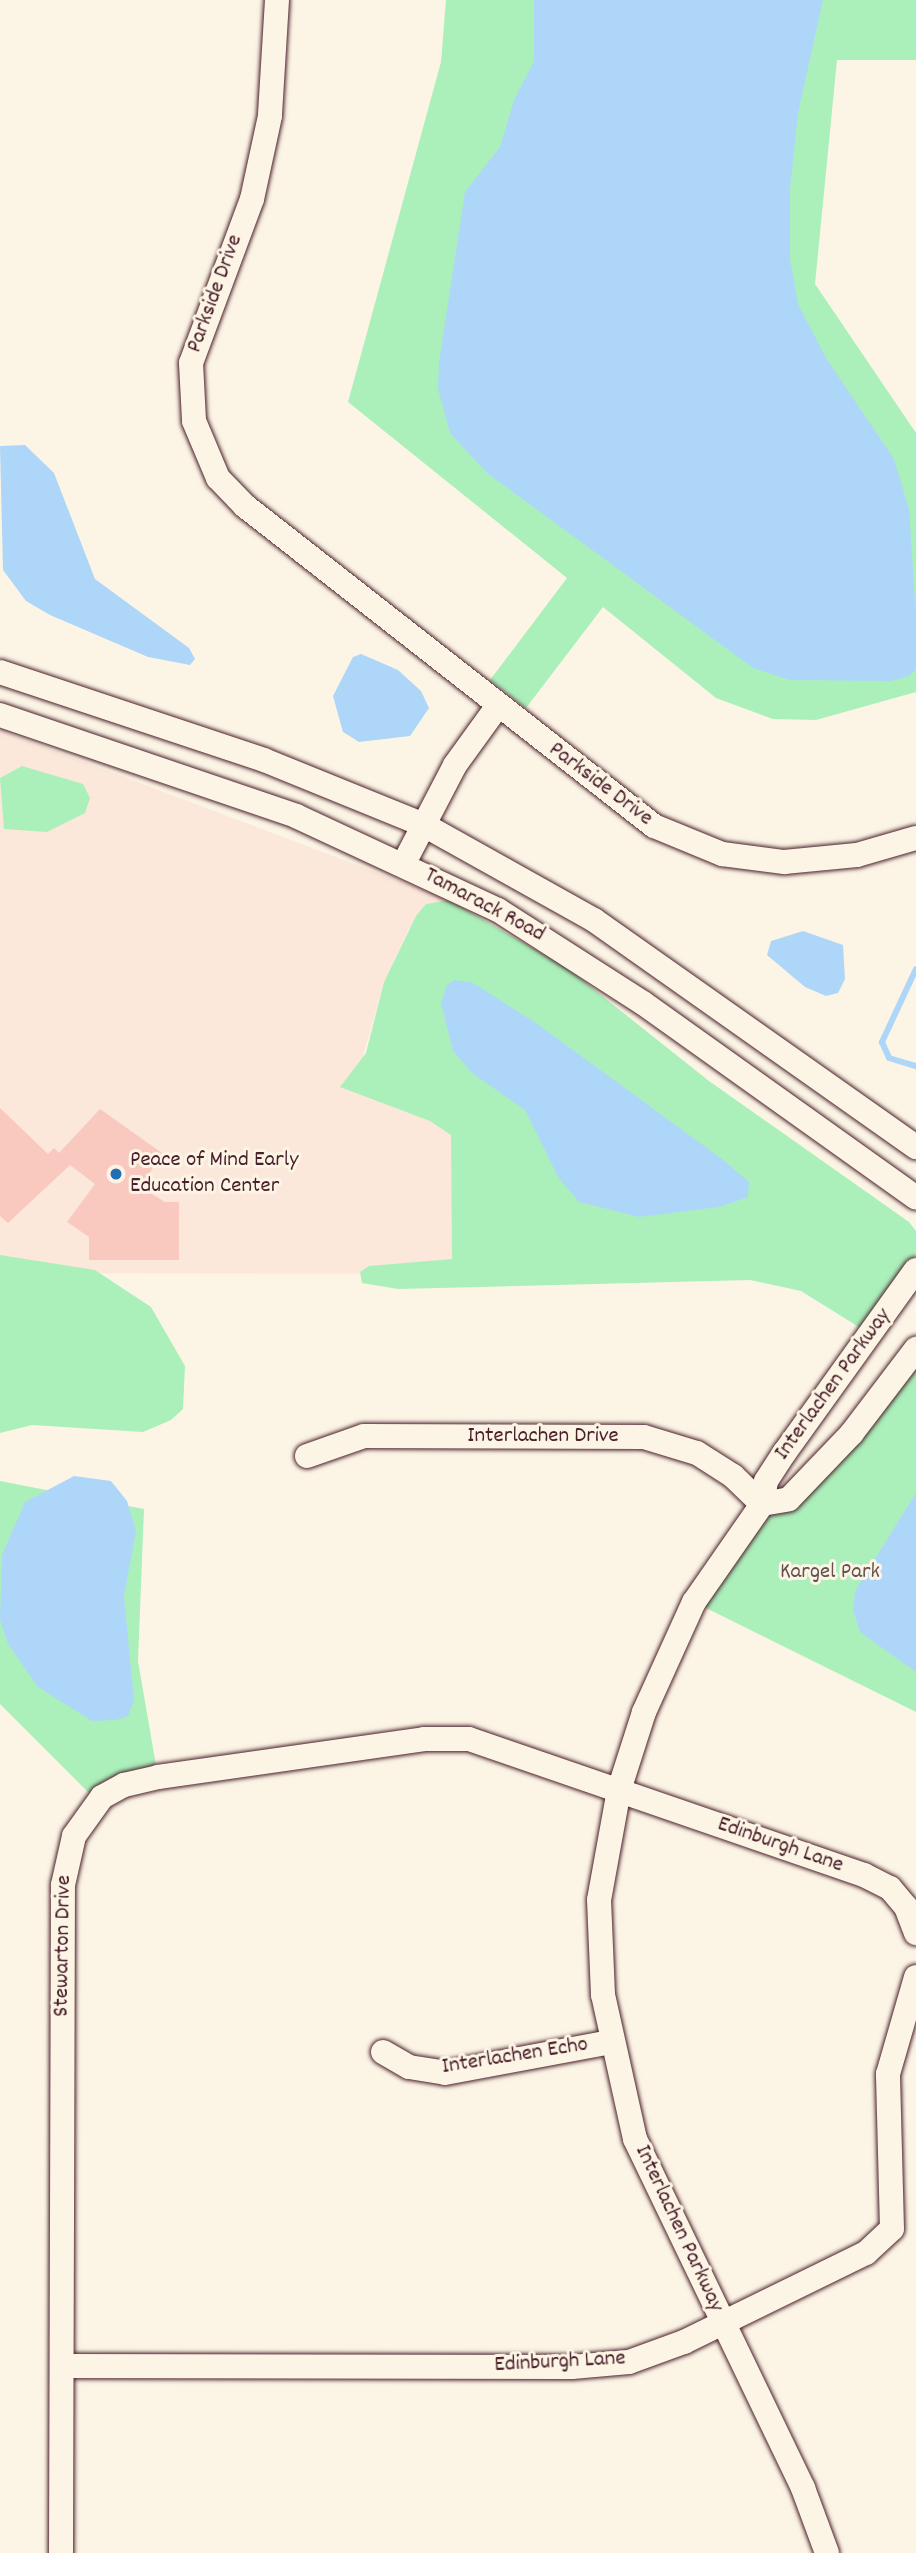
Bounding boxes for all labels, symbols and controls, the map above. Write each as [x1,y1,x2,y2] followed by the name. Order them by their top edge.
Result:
[182,231,250,357] street label: Parkside Drive
[542,737,658,833] street label: Parkside Drive
[419,863,549,949] street label: Tamarack Road
[130,1147,298,1201] place label: Peace of Mind Early Education Center
[108,1166,124,1182] marker: Peace of Mind Early Education Center
[770,1304,898,1466] street label: Interlachen Parkway
[467,1423,619,1451] street label: Interlachen Drive
[780,1559,880,1587] park label: Kargel Park
[713,1812,847,1880] street label: Edinburgh Lane
[49,1875,79,2017] street label: Stewarton Drive
[440,2032,590,2082] street label: Interlachen Echo
[627,2141,729,2317] street label: Interlachen Parkway
[494,2346,626,2380] street label: Edinburgh Lane

